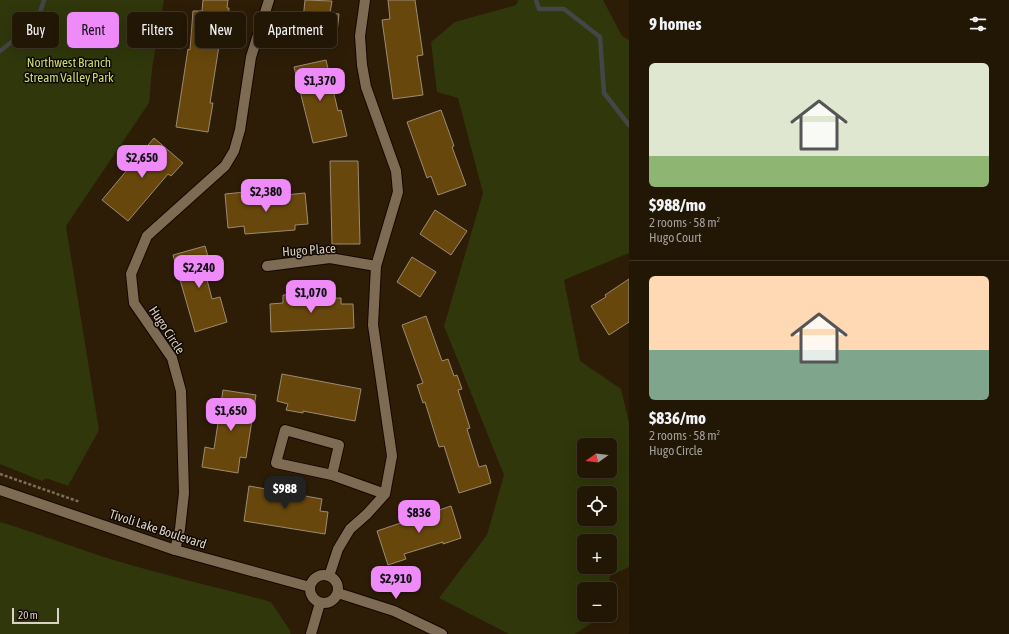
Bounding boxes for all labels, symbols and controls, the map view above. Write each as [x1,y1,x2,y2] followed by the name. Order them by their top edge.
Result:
[12,12,59,48] chip: Buy
[67,12,119,48] chip: Rent
[127,12,187,48] chip: Filters
[195,12,246,48] chip: New
[254,12,337,48] chip: Apartment
[967,13,989,35] icon: filters
[649,14,702,34] text: 9 homes
[24,55,114,85] park label: Northwest Branch Stream Valley Park
[287,68,353,102] pin: $1,370
[304,73,336,88] text: $1,370
[783,89,855,161] icon: home
[109,145,175,179] pin: $2,650
[126,150,158,165] text: $2,650
[233,179,299,213] pin: $2,380
[250,184,282,199] text: $2,380
[649,195,706,215] text: $988/mo
[649,215,720,230] text: 2 rooms · 58 m²
[649,230,702,245] text: Hugo Court
[282,241,336,259] street label: Hugo Place
[166,255,232,289] pin: $2,240
[183,260,215,275] text: $2,240
[278,280,344,314] pin: $1,070
[295,285,327,300] text: $1,070
[783,302,855,374] icon: home
[146,303,188,357] street label: Hugo Circle
[198,398,264,432] pin: $1,650
[215,403,247,418] text: $1,650
[649,408,706,428] text: $836/mo
[649,428,720,443] text: 2 rooms · 58 m²
[577,438,617,478] north arrow
[577,438,617,622] map controls
[649,443,703,458] text: Hugo Circle
[261,476,309,510] pin: $988
[273,481,297,496] text: $988
[577,486,617,526] button: locate
[395,500,443,534] pin: $836
[407,505,431,520] text: $836
[108,506,208,552] street label: Tivoli Lake Boulevard
[577,534,617,574] button: +
[363,566,429,600] pin: $2,910
[380,571,412,586] text: $2,910
[577,582,617,622] button: −
[12,606,59,625] scale bar
[18,609,38,621] text: 20 m

